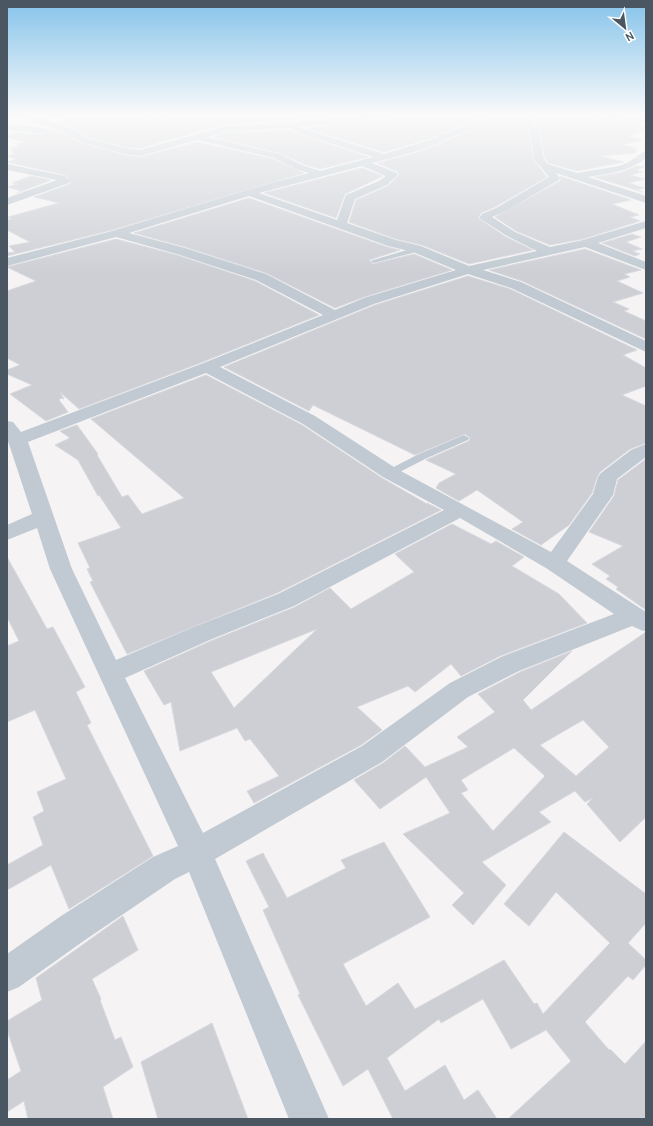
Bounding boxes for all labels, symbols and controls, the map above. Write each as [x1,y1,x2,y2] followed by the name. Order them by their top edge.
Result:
[605,8,645,48] north arrow
[623,29,637,45] text: N

